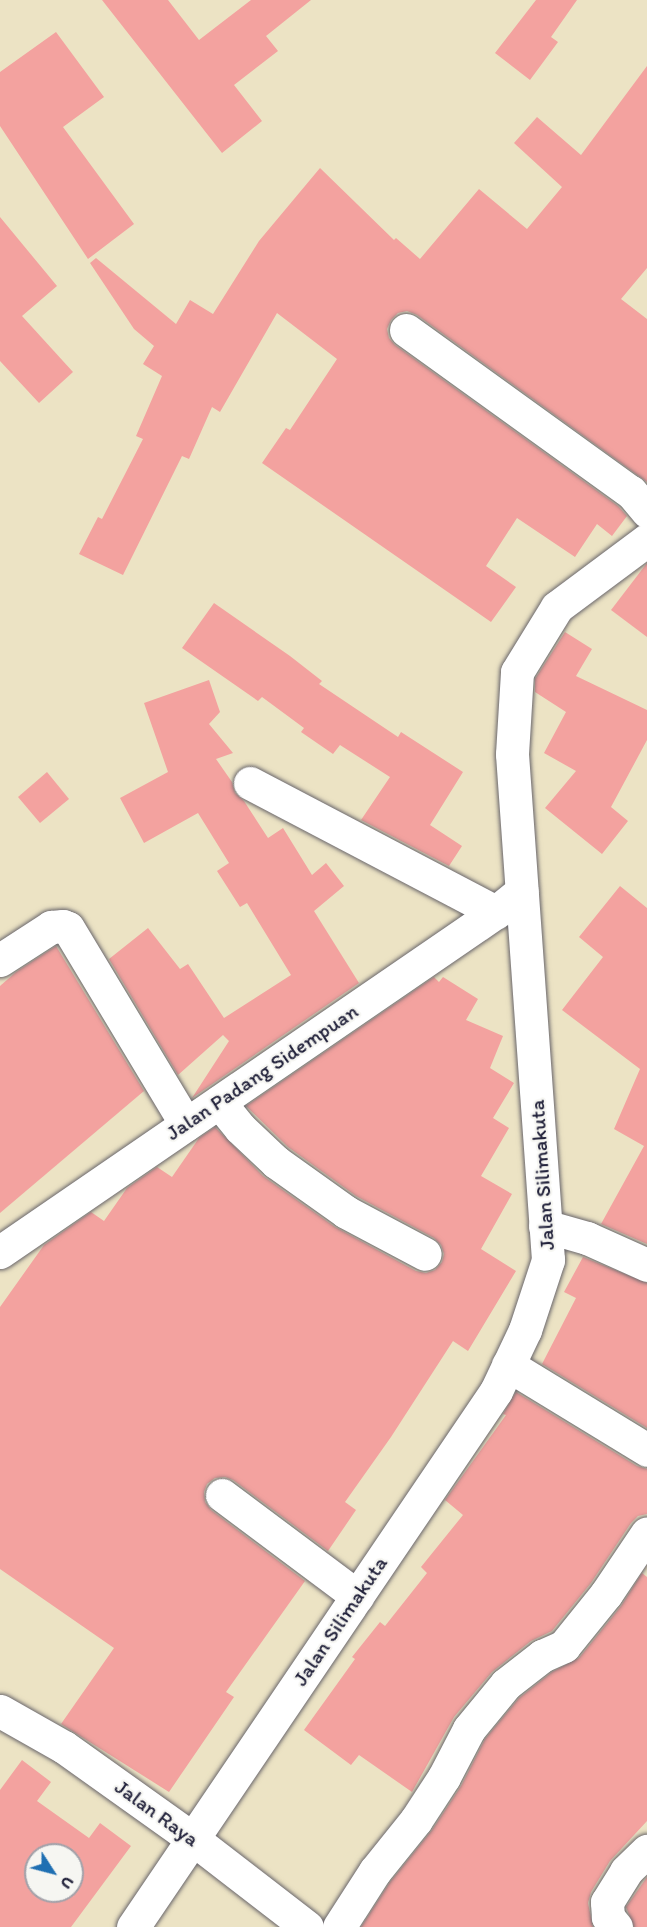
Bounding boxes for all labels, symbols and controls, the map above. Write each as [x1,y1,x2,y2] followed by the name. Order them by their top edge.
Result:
[162,999,362,1145] street label: Jalan Padang Sidempuan
[524,1099,560,1251] street label: Jalan Silimakuta
[288,1552,392,1690] street label: Jalan Silimakuta
[111,1774,203,1852] street label: Jalan Raya
[24,1843,84,1903] north arrow
[57,1873,78,1893] text: U

